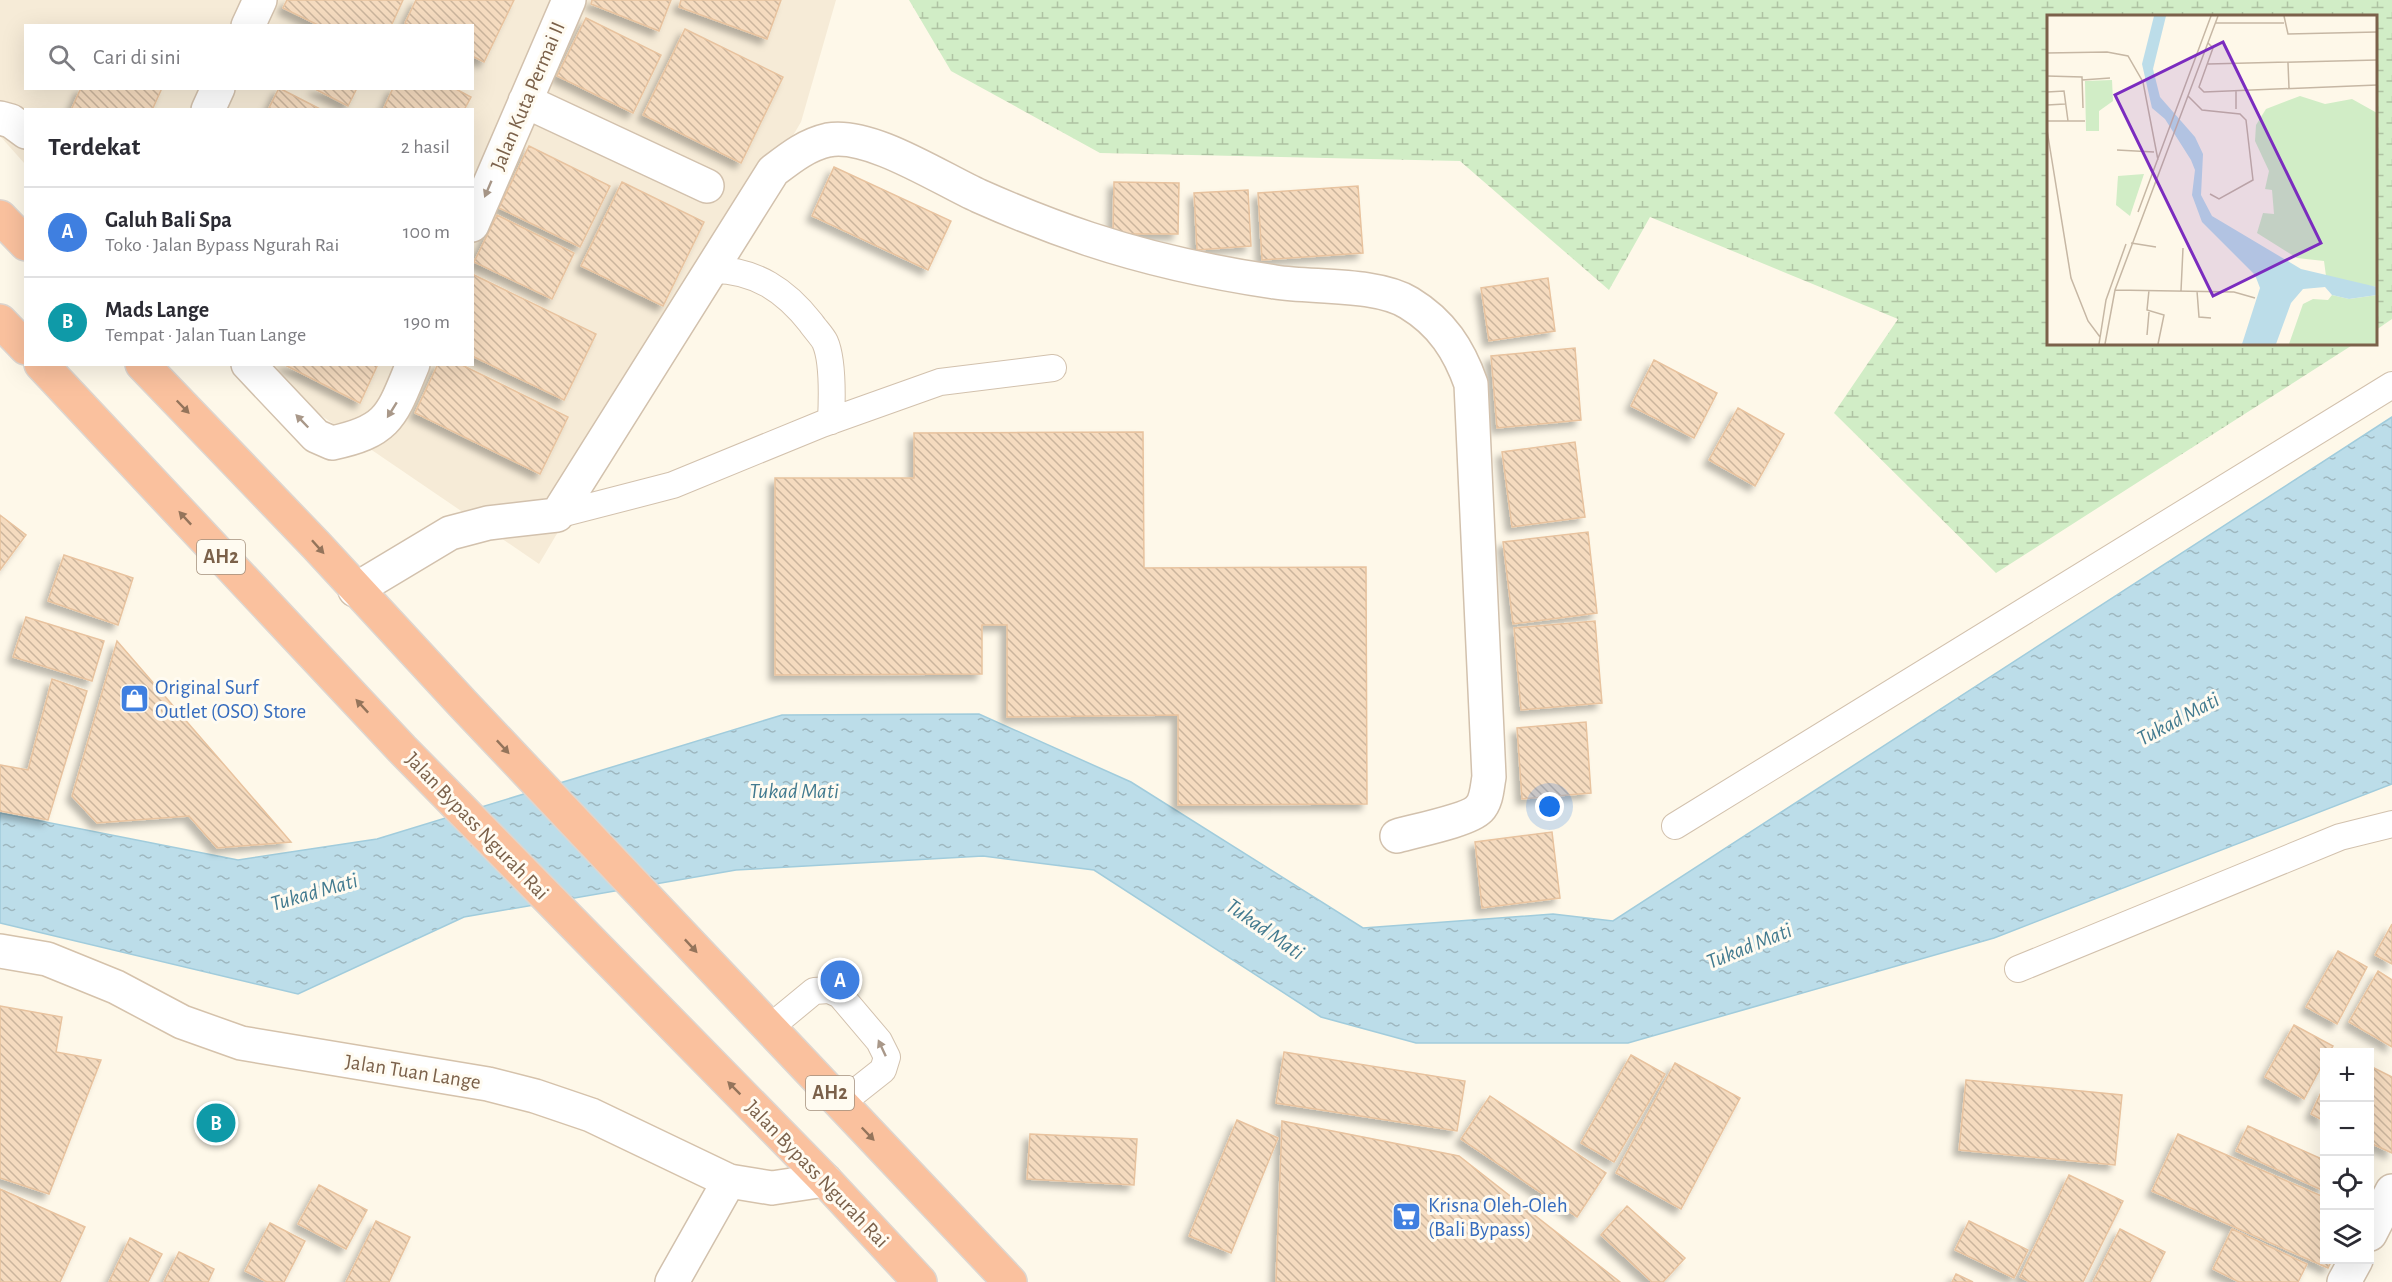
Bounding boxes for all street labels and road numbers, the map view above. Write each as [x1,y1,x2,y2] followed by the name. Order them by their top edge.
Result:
[487,19,569,173] street label: Jalan Kuta Permai II
[197,540,245,574] road number: AH2
[401,748,553,904] street label: Jalan Bypass Ngurah Rai
[344,1051,482,1093] street label: Jalan Tuan Lange
[806,1076,854,1110] road number: AH2
[741,1096,893,1252] street label: Jalan Bypass Ngurah Rai

